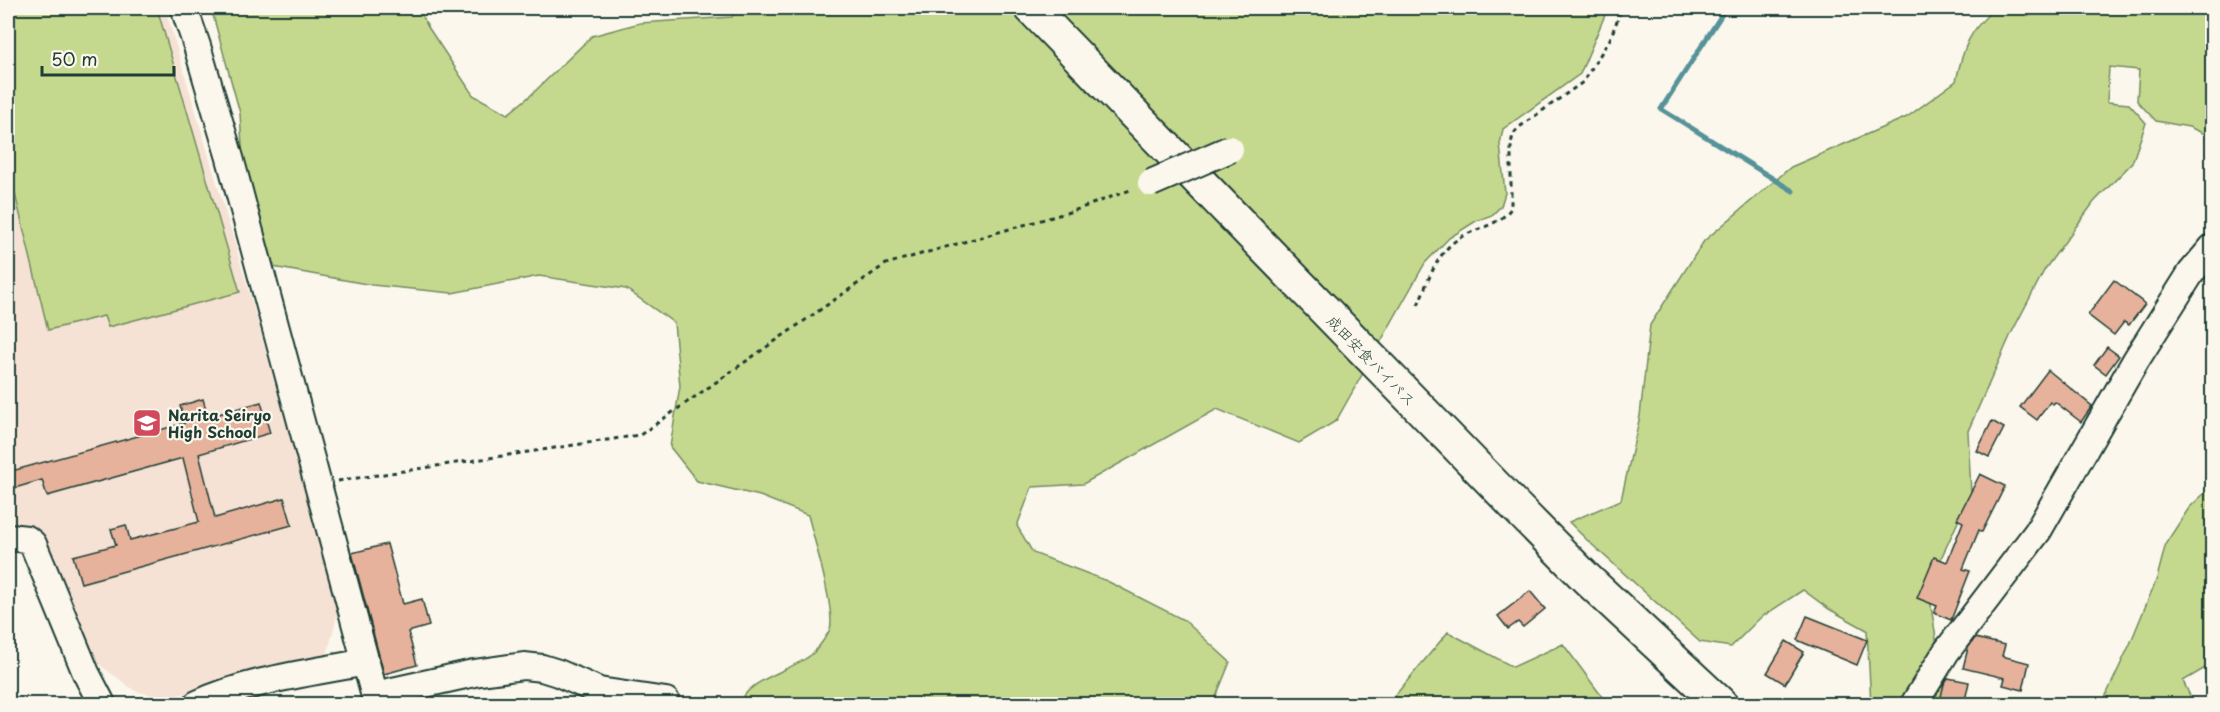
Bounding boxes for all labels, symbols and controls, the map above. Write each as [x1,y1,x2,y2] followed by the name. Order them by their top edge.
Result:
[42,39,174,77] scale bar
[51,45,98,72] text: 50 m
[1322,309,1422,411] street label: 成田安食バイパス
[168,403,271,443] place label: Narita Seiryo High School
[131,407,163,439] school or university icon: Narita Seiryo High School

